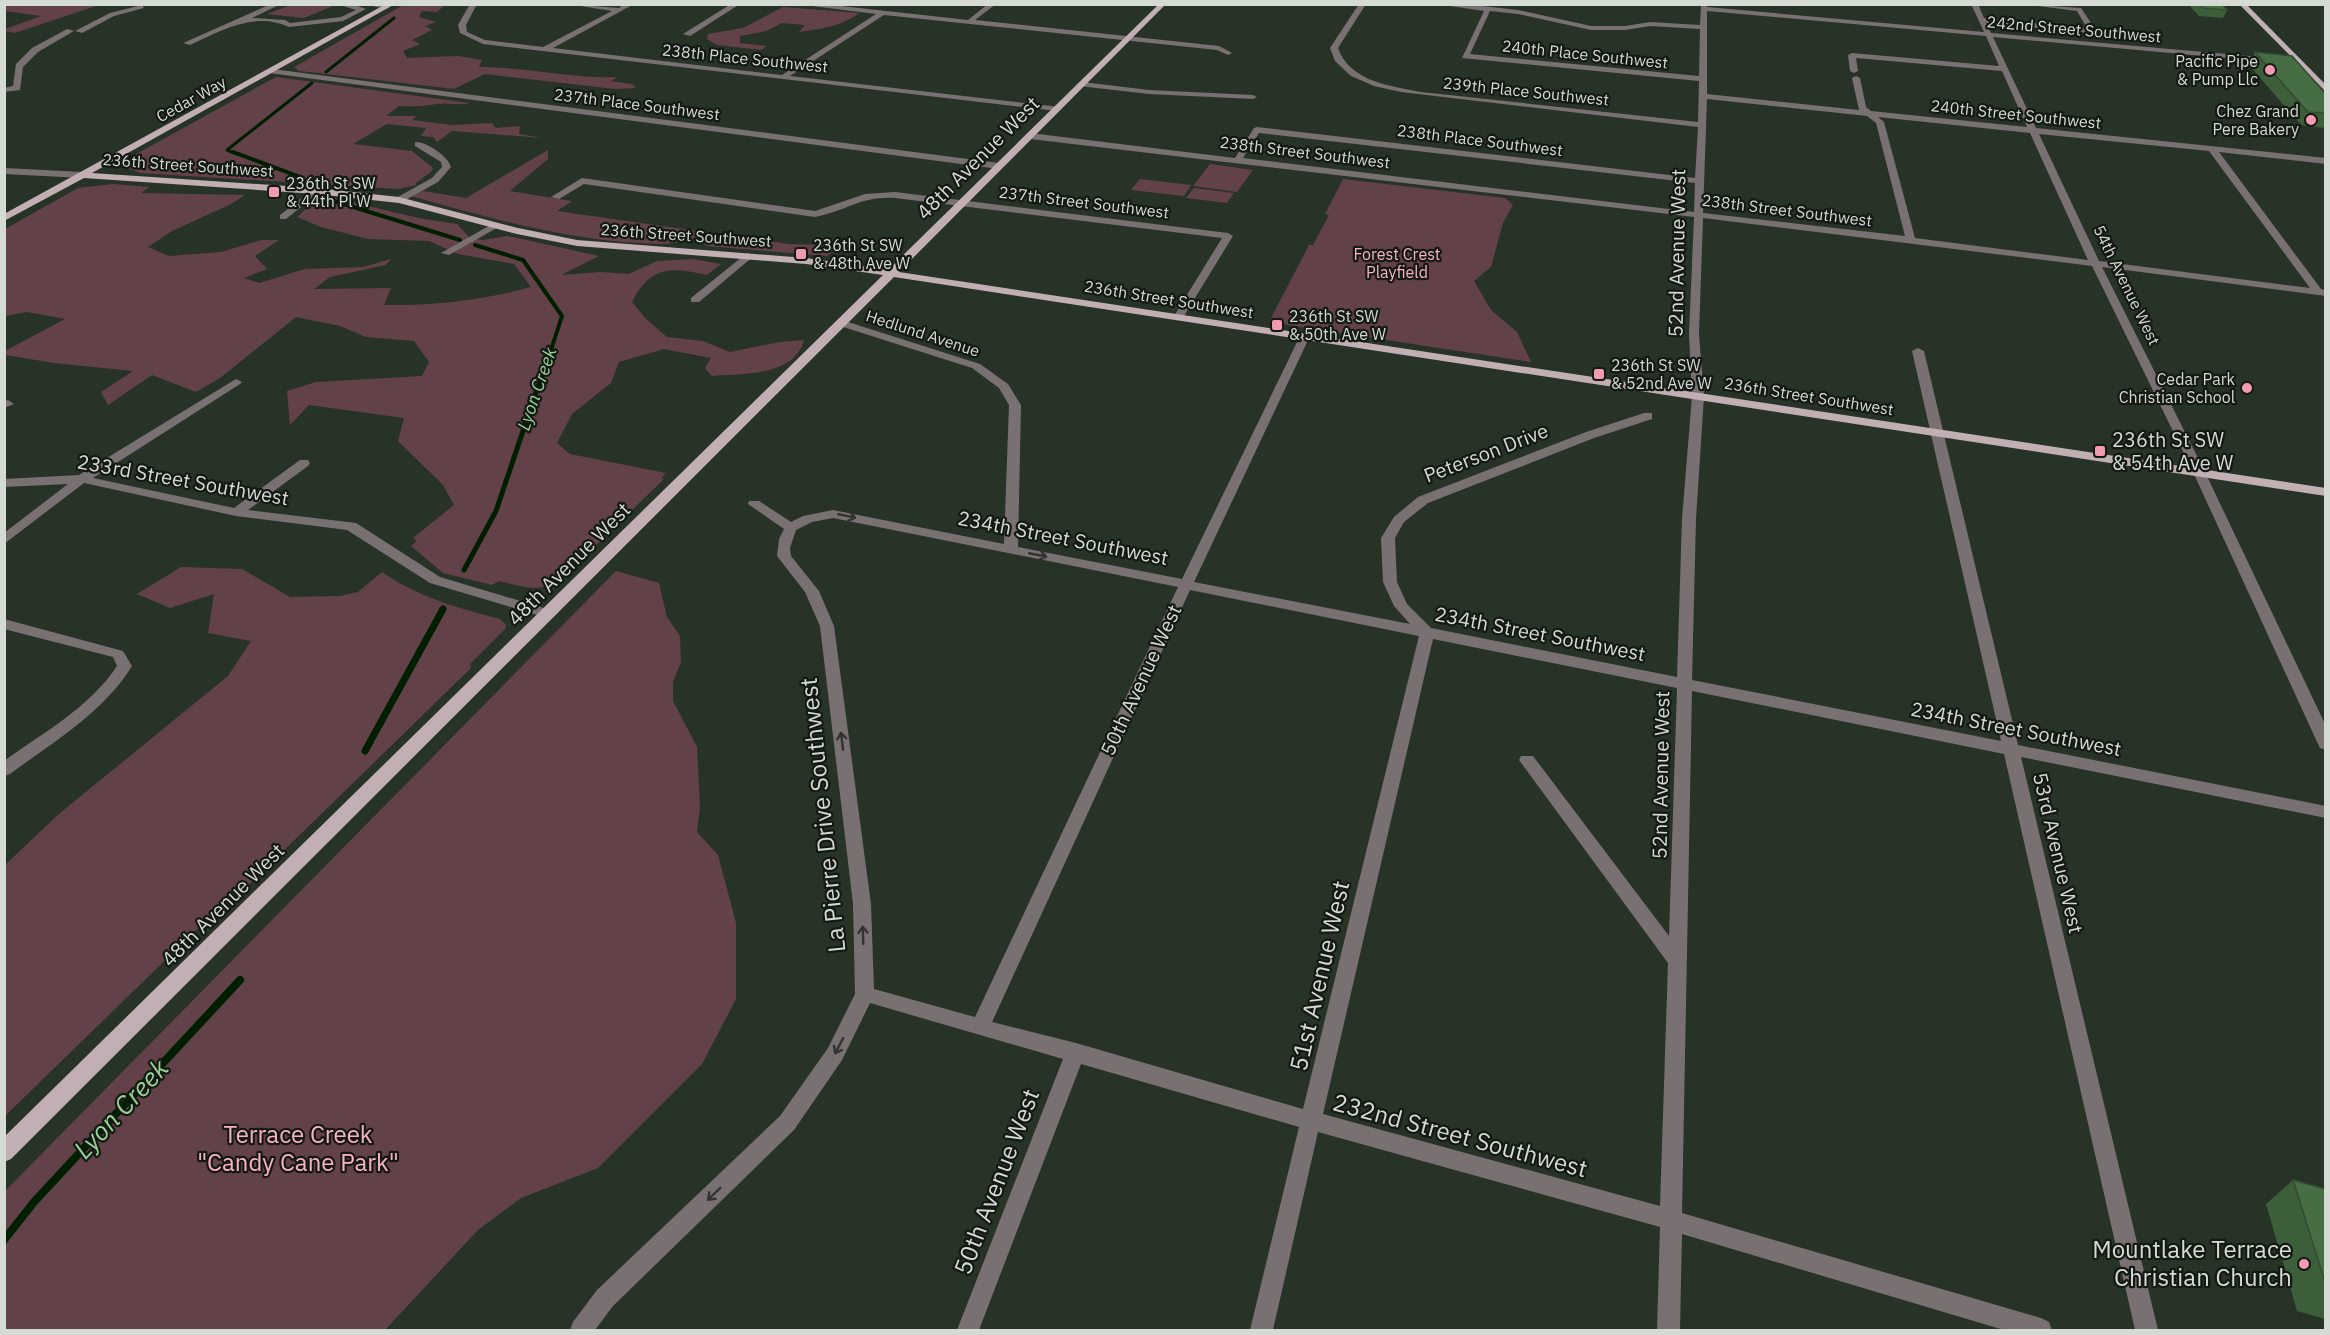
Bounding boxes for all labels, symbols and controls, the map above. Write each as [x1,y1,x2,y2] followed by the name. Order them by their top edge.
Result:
[1986,11,2162,47] street label: 242nd Street Southwest
[1501,35,1669,73] street label: 240th Place Southwest
[661,39,829,77] street label: 238th Place Southwest
[2175,51,2258,89] place label: Pacific Pipe & Pump Llc
[2263,63,2277,77] marker: Pacific Pipe & Pump Llc
[153,72,229,126] street label: Cedar Way
[1442,72,1610,110] street label: 239th Place Southwest
[553,84,721,124] street label: 237th Place Southwest
[910,90,1045,225] street label: 48th Avenue West
[1930,95,2102,133] street label: 240th Street Southwest
[2213,101,2299,139] place label: Chez Grand Pere Bakery
[2304,113,2318,127] marker: Chez Grand Pere Bakery
[1396,120,1564,160] street label: 238th Place Southwest
[1219,132,1391,172] street label: 238th Street Southwest
[102,149,274,181] street label: 236th Street Southwest
[1662,169,1691,337] street label: 52nd Avenue West
[286,173,376,211] place label: 236th St SW & 44th Pl W
[998,182,1170,222] street label: 237th Street Southwest
[267,185,281,199] marker: 236th St SW & 44th Pl W
[1701,190,1873,230] street label: 238th Street Southwest
[600,219,772,251] street label: 236th Street Southwest
[2089,222,2165,348] street label: 54th Avenue West
[813,235,910,273] place label: 236th St SW & 48th Ave W
[1354,244,1440,282] park label: Forest Crest Playfield
[794,247,808,261] marker: 236th St SW & 48th Ave W
[1083,276,1255,322] street label: 236th Street Southwest
[864,305,983,361] street label: Hedlund Avenue
[1289,306,1386,344] place label: 236th St SW & 50th Ave W
[1270,318,1284,332] marker: 236th St SW & 50th Ave W
[512,344,562,433] water label: Lyon Creek
[1611,355,1712,393] place label: 236th St SW & 52nd Ave W
[1592,367,1606,381] marker: 236th St SW & 52nd Ave W
[2119,369,2236,407] place label: Cedar Park Christian School
[1723,373,1895,419] street label: 236th Street Southwest
[2240,381,2254,395] marker: Cedar Park Christian School
[1420,416,1552,489] street label: Peterson Drive
[2112,426,2234,476] place label: 236th St SW & 54th Ave W
[2093,444,2107,458] marker: 236th St SW & 54th Ave W
[75,448,291,511] street label: 233rd Street Southwest
[501,496,636,631] street label: 48th Avenue West
[955,504,1171,571] street label: 234th Street Southwest
[836,511,856,522] one-way arrow
[1027,550,1047,561] one-way arrow
[1094,600,1187,760] street label: 50th Avenue West
[1432,600,1648,667] street label: 234th Street Southwest
[792,676,852,954] street label: La Pierre Drive Southwest
[1646,691,1675,859] street label: 52nd Avenue West
[1908,695,2124,762] street label: 234th Street Southwest
[836,732,847,752] one-way arrow
[2027,770,2090,936] street label: 53rd Avenue West
[155,837,290,972] street label: 48th Avenue West
[1282,877,1356,1074] street label: 51st Avenue West
[858,926,869,946] one-way arrow
[832,1036,844,1054] one-way arrow
[65,1051,175,1165] water label: Lyon Creek
[946,1084,1046,1279] street label: 50th Avenue West
[1329,1086,1591,1184] street label: 232nd Street Southwest
[197,1118,399,1178] park label: Terrace Creek "Candy Cane Park"
[706,1186,721,1201] one-way arrow
[2092,1233,2292,1293] place label: Mountlake Terrace Christian Church
[2297,1257,2311,1271] marker: Mountlake Terrace Christian Church

